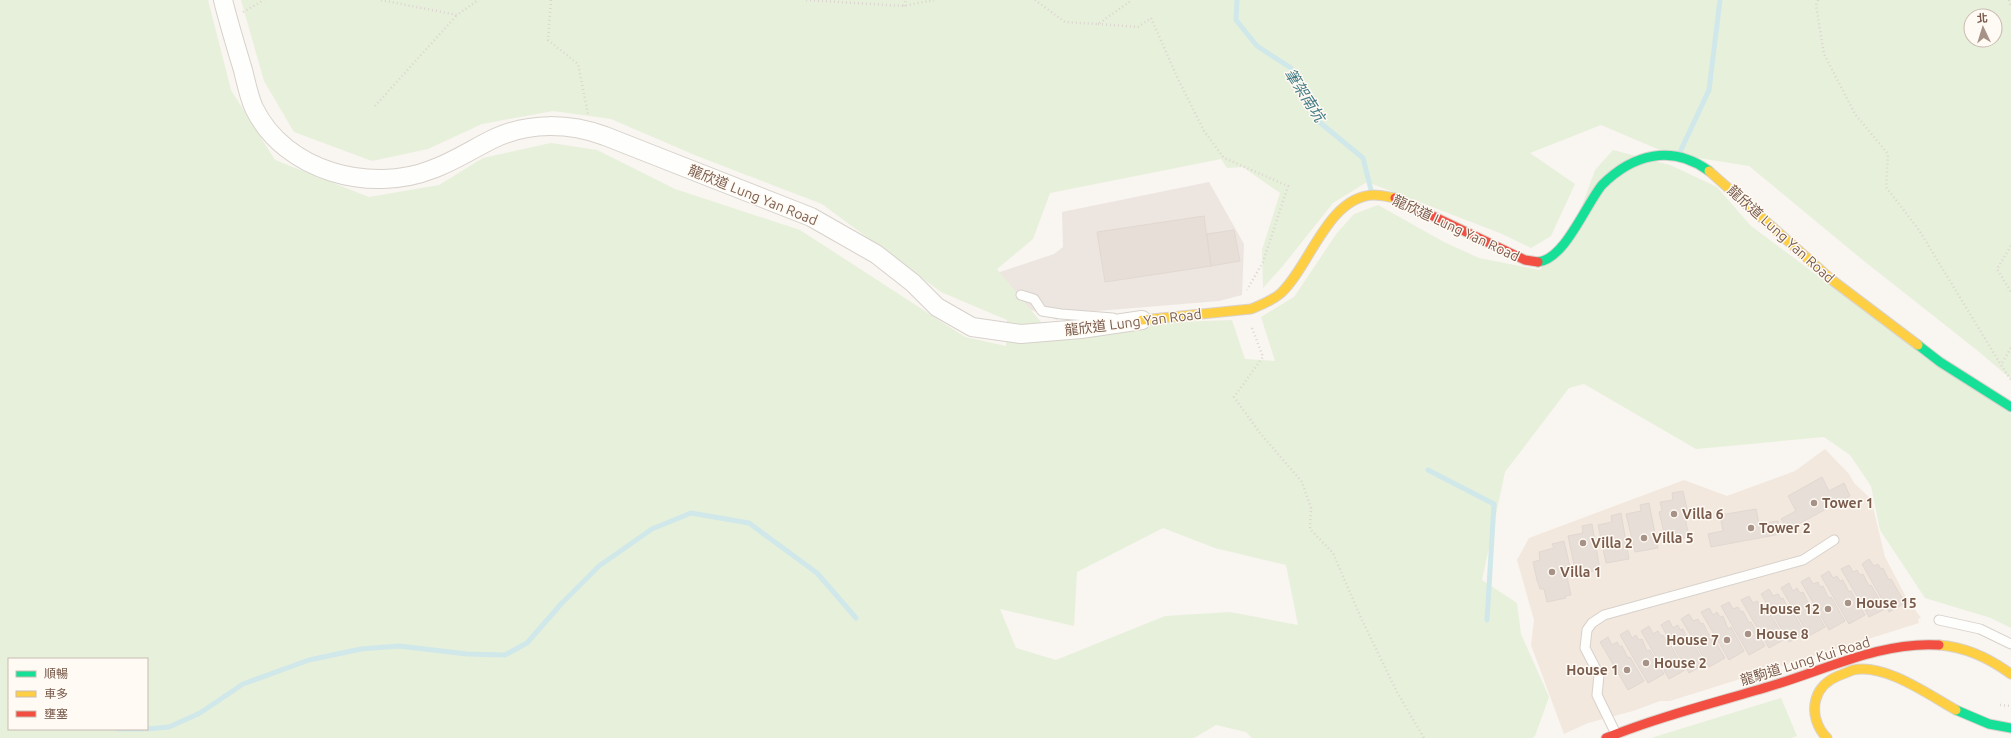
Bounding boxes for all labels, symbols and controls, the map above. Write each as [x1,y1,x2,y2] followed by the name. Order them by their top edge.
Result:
[1963,8,2003,48] north arrow
[1976,12,1988,24] text: 北
[1282,65,1330,126] water label: 筆架南坑
[686,162,820,228] street label: 龍欣道 Lung Yan Road
[1724,182,1838,286] street label: 龍欣道 Lung Yan Road
[1390,192,1522,264] street label: 龍欣道 Lung Yan Road
[1064,306,1202,338] street label: 龍欣道 Lung Yan Road
[1822,495,1874,511] place label: Tower 1
[1809,498,1819,508] marker: Tower 1
[1682,506,1724,522] place label: Villa 6
[1669,509,1679,519] marker: Villa 6
[1759,520,1811,536] place label: Tower 2
[1746,523,1756,533] marker: Tower 2
[1652,530,1694,546] place label: Villa 5
[1639,533,1649,543] marker: Villa 5
[1591,535,1633,551] place label: Villa 2
[1578,538,1588,548] marker: Villa 2
[1560,564,1602,580] place label: Villa 1
[1547,567,1557,577] marker: Villa 1
[1856,595,1917,611] place label: House 15
[1843,598,1853,608] marker: House 15
[1759,601,1820,617] place label: House 12
[1823,604,1833,614] marker: House 12
[1756,626,1809,642] place label: House 8
[1743,629,1753,639] marker: House 8
[1666,632,1719,648] place label: House 7
[1738,634,1872,688] street label: 龍駒道 Lung Kui Road
[1722,635,1732,645] marker: House 7
[1654,655,1707,671] place label: House 2
[8,658,148,730] legend
[1641,658,1651,668] marker: House 2
[1566,662,1619,678] place label: House 1
[1622,665,1632,675] marker: House 1
[44,667,68,680] text: 順暢
[44,687,68,700] text: 車多
[44,707,68,720] text: 壅塞

